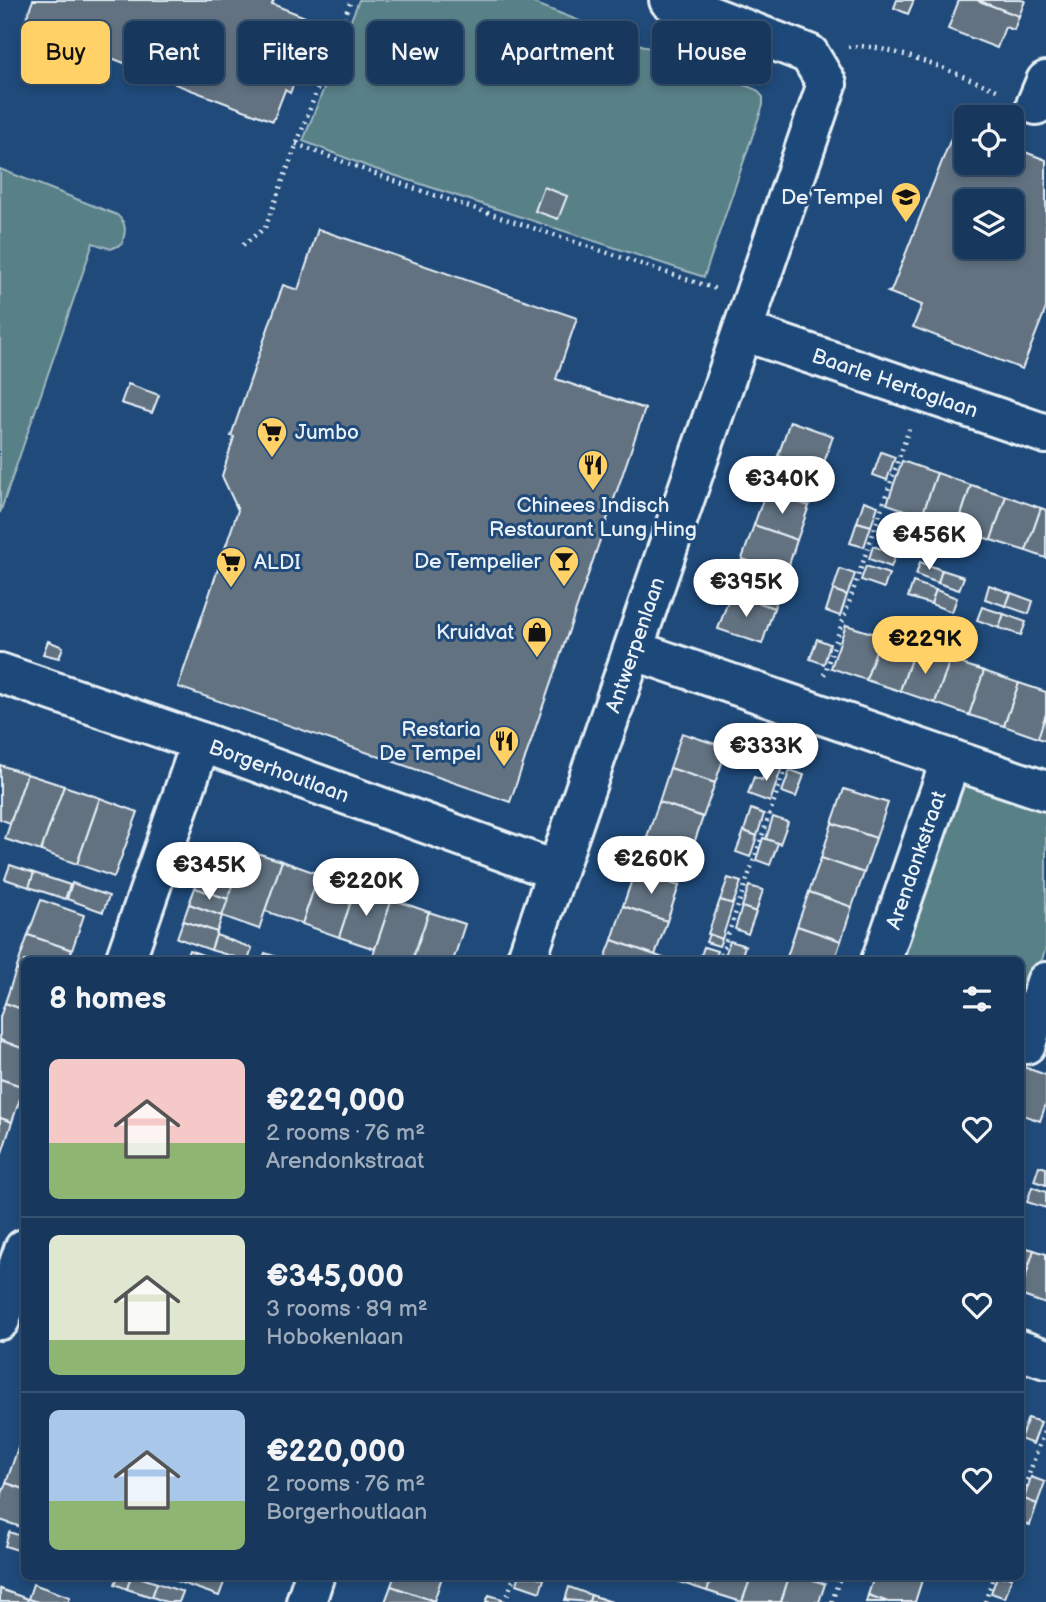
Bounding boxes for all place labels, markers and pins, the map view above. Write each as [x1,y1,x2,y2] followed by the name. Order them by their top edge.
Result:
[889,180,923,224] school or university icon: De Tempel
[781,185,883,210] place label: De Tempel
[255,415,289,459] supermarket icon: Jumbo
[295,420,359,445] place label: Jumbo
[576,448,610,492] restaurant icon: Chinees Indisch Restaurant Lung Hing
[733,456,831,516] pin: €340K
[489,493,697,542] place label: Chinees Indisch Restaurant Lung Hing
[880,512,978,572] pin: €456K
[547,544,581,588] bar icon: De Tempelier
[214,545,248,589] supermarket icon: ALDI
[414,549,541,574] place label: De Tempelier
[254,550,301,575] place label: ALDI
[697,560,795,619] pin: €395K
[520,615,554,659] shop icon: Kruidvat
[876,616,974,676] pin: €229K
[436,620,515,645] place label: Kruidvat
[379,717,481,766] place label: Restaria De Tempel
[487,724,521,768] restaurant icon: Restaria De Tempel
[717,724,815,783] pin: €333K
[602,836,700,896] pin: €260K
[160,842,258,902] pin: €345K
[317,858,415,918] pin: €220K

